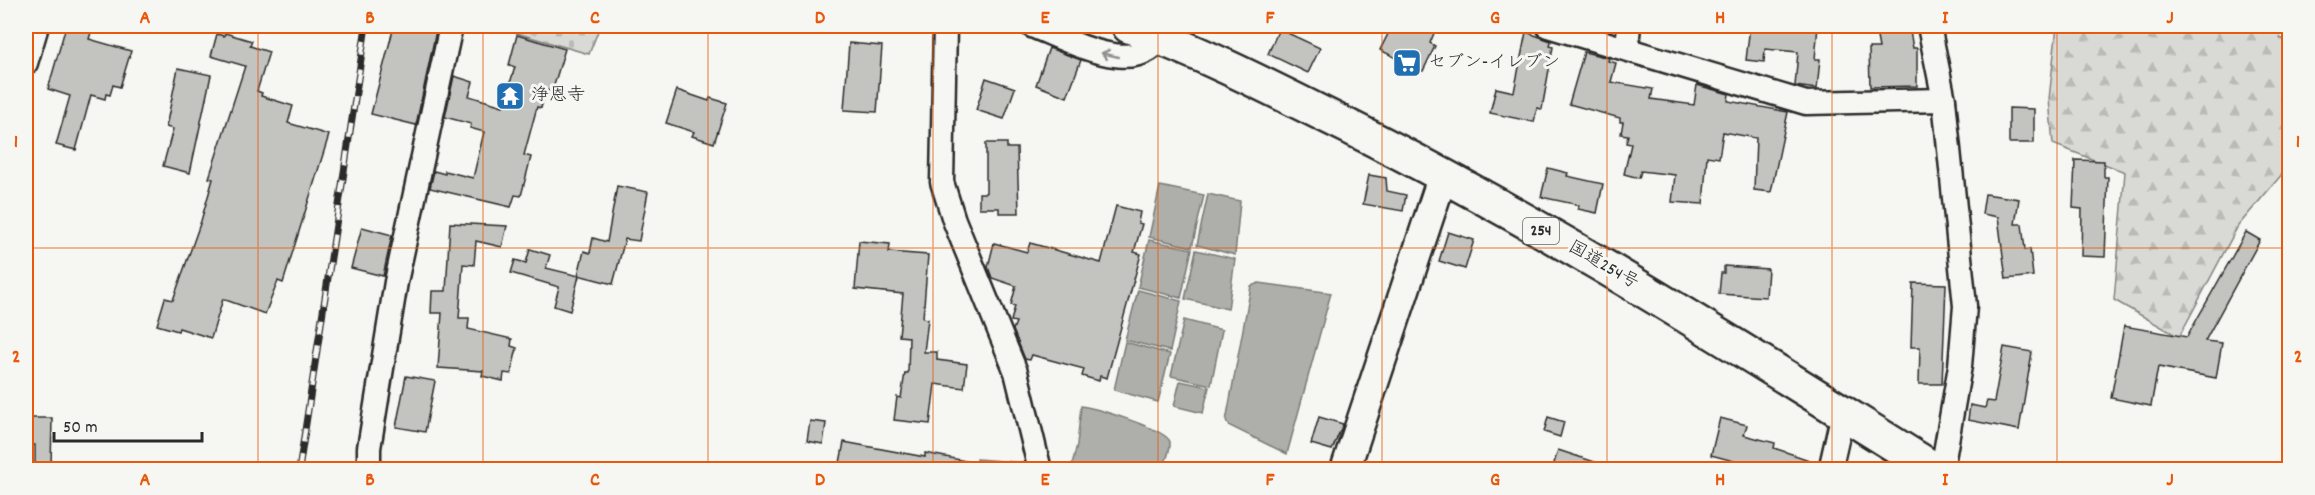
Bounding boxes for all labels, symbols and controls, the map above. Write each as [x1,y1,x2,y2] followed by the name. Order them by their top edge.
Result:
[140,5,151,33] text: A
[365,5,375,33] text: B
[590,5,600,33] text: C
[815,5,826,33] text: D
[1040,5,1050,33] text: E
[1266,5,1276,33] text: F
[1490,5,1500,33] text: G
[1715,5,1725,33] text: H
[1942,5,1949,33] text: I
[2166,5,2174,33] text: J
[1391,47,1423,79] supermarket icon: セブン-イレブン
[1101,48,1120,60] one-way arrow
[1428,51,1560,76] place label: セブン-イレブン
[494,80,526,112] temple icon: 浄恩寺
[531,84,585,109] place label: 浄恩寺
[14,129,18,157] text: 1
[2296,129,2300,157] text: 1
[1523,218,1559,244] road number: 254
[1563,236,1643,296] street label: 国道254号
[12,344,20,372] text: 2
[2294,344,2302,372] text: 2
[54,405,202,443] scale bar
[63,416,98,441] text: 50 m
[140,467,151,495] text: A
[365,467,375,495] text: B
[590,467,600,495] text: C
[815,467,826,495] text: D
[1040,467,1050,495] text: E
[1266,467,1276,495] text: F
[1490,467,1500,495] text: G
[1715,467,1725,495] text: H
[1942,467,1949,495] text: I
[2166,467,2174,495] text: J

